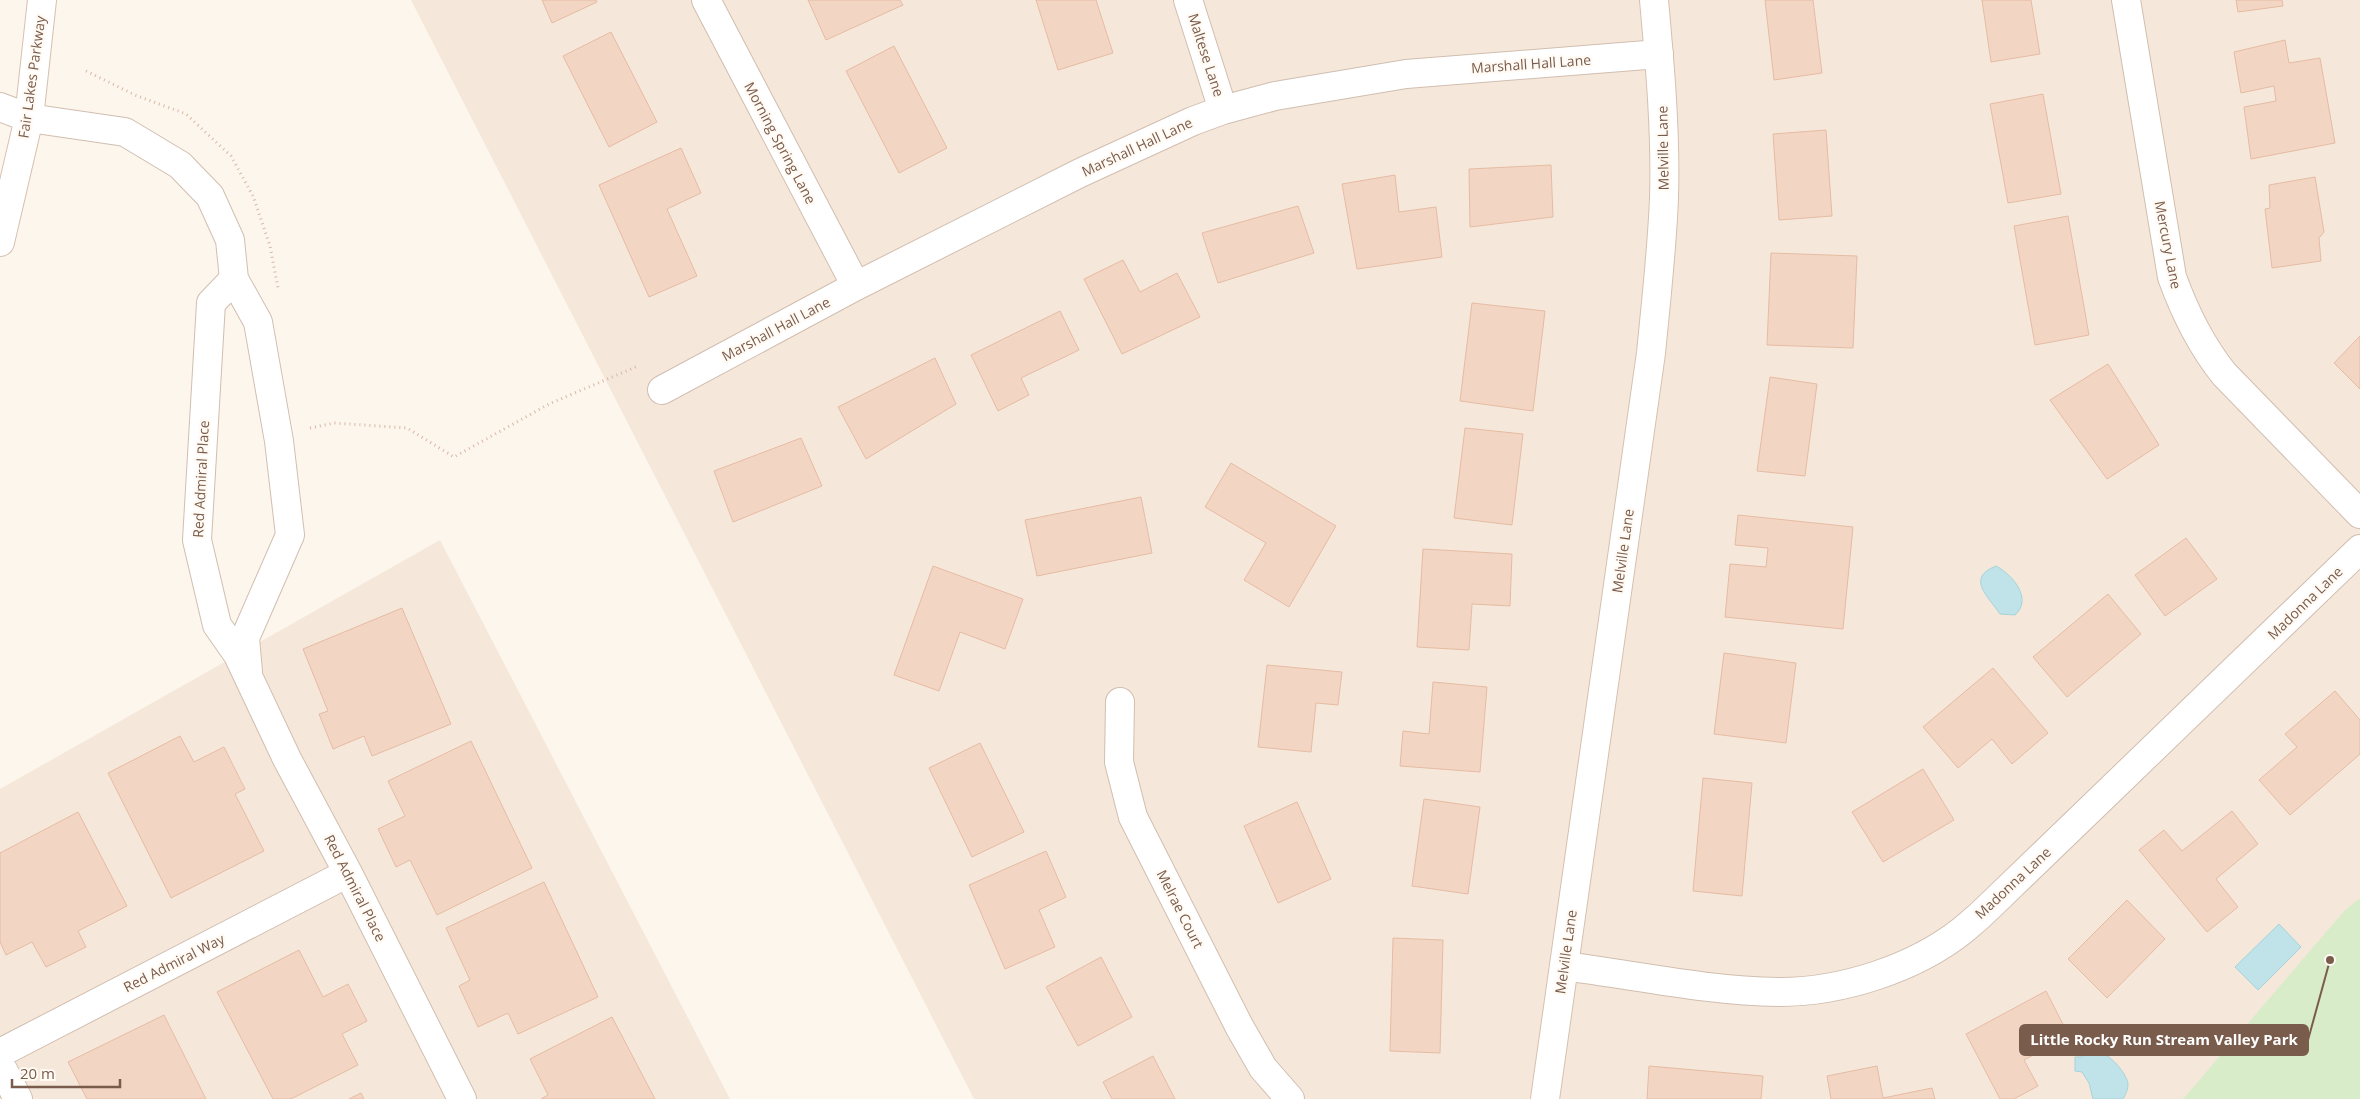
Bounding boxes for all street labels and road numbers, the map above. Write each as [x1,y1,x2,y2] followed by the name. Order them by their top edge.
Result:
[1184,11,1229,99] street label: Maltese Lane
[14,14,50,139] street label: Fair Lakes Parkway
[1470,50,1592,77] street label: Marshall Hall Lane
[740,78,821,207] street label: Morning Spring Lane
[1652,105,1673,190] street label: Melville Lane
[1078,112,1195,181] street label: Marshall Hall Lane
[2151,199,2186,291] street label: Mercury Lane
[718,292,833,365] street label: Marshall Hall Lane
[188,420,213,538] street label: Red Admiral Place
[1607,508,1638,594] street label: Melville Lane
[2263,562,2346,643] street label: Madonna Lane
[320,831,391,945] street label: Red Admiral Place
[1971,842,2055,923] street label: Madonna Lane
[1153,866,1208,951] street label: Melrae Court
[1550,909,1581,995] street label: Melville Lane
[120,928,228,996] street label: Red Admiral Way

